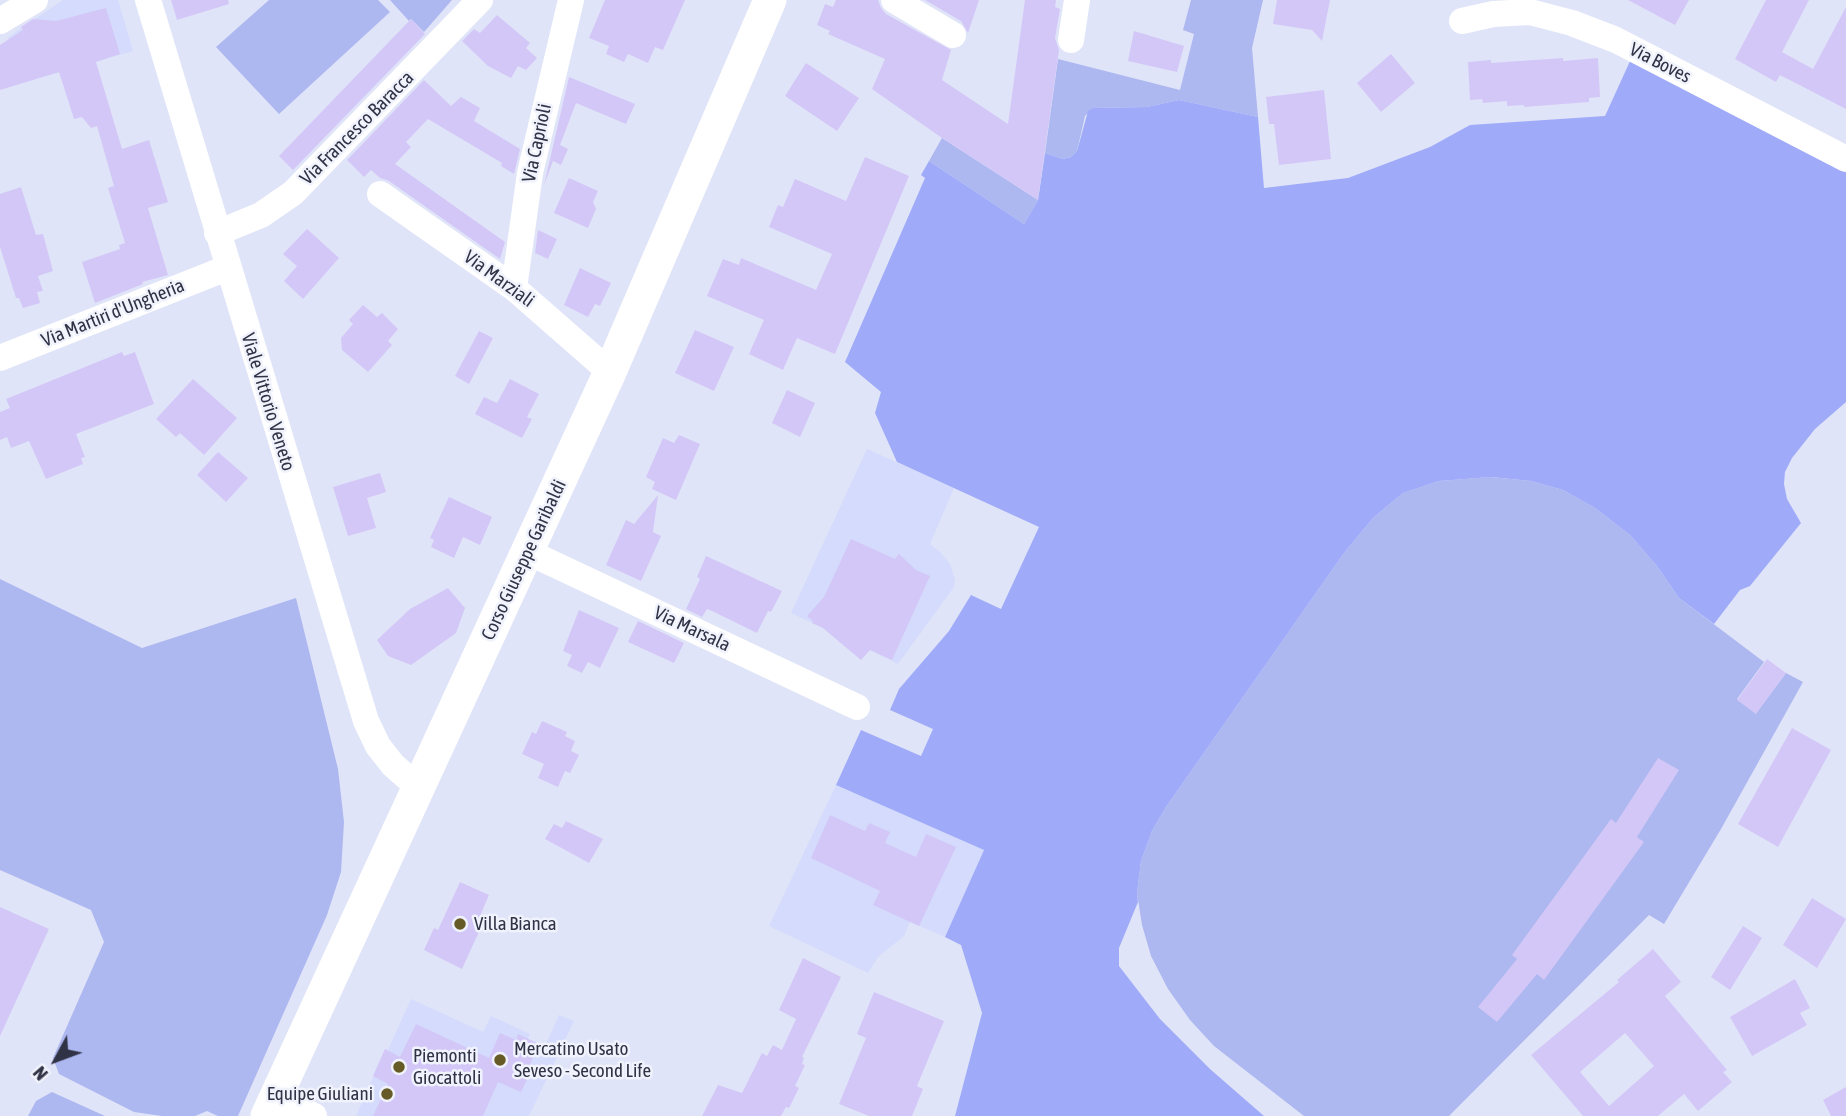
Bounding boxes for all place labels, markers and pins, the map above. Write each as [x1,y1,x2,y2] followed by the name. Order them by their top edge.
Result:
[474,913,556,935] place label: Villa Bianca
[452,916,468,932] marker: Villa Bianca
[514,1038,651,1082] place label: Mercatino Usato Seveso - Second Life
[413,1045,481,1089] place label: Piemonti Giocattoli
[492,1052,508,1068] marker: Mercatino Usato Seveso - Second Life
[391,1059,407,1075] marker: Piemonti Giocattoli
[267,1083,373,1105] place label: Equipe Giuliani
[379,1086,395,1102] marker: Equipe Giuliani

